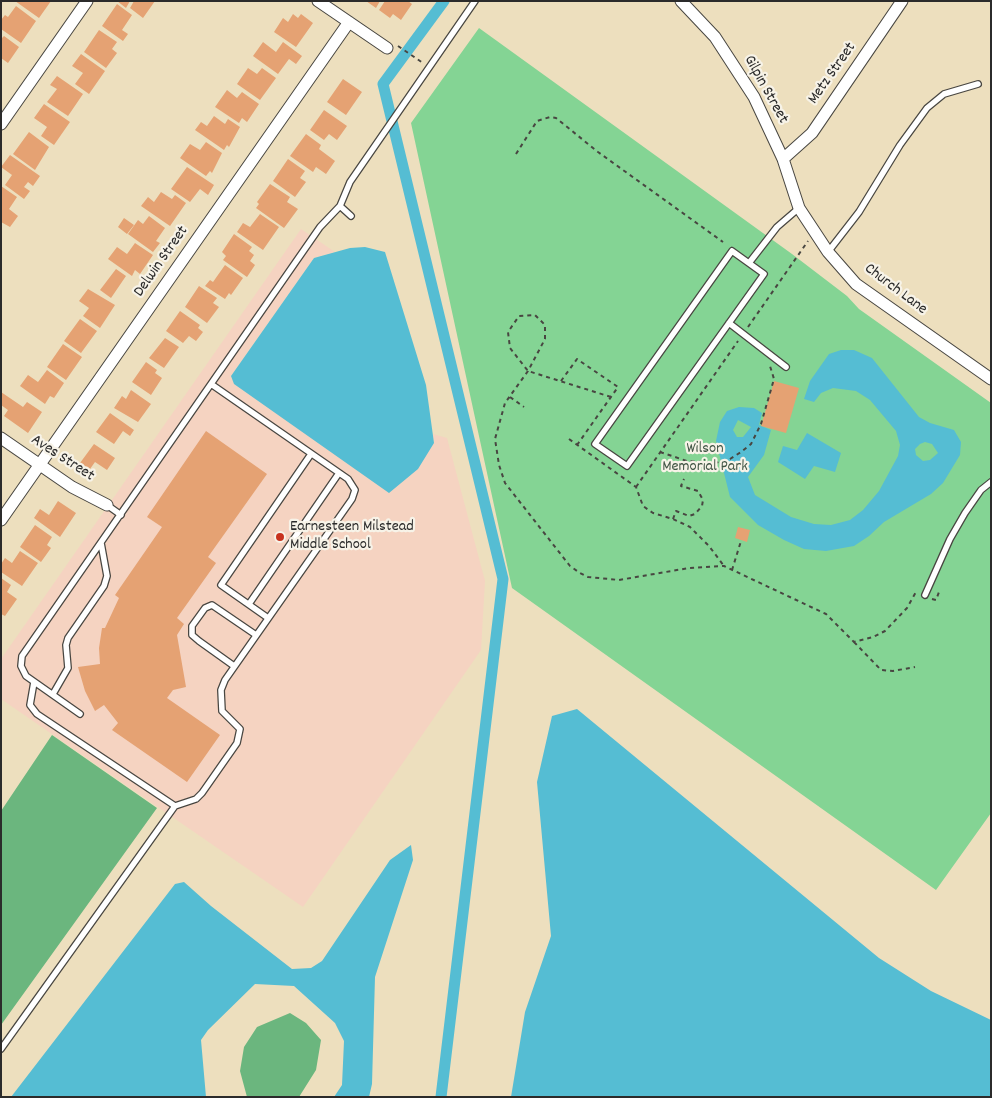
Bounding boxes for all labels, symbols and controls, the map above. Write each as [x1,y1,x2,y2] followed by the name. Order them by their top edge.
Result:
[805,39,861,109] street label: Metz Street
[738,53,792,127] street label: Gilpin Street
[131,223,193,301] street label: Delwin Street
[860,260,930,320] street label: Church Lane
[27,431,97,487] street label: Aves Street
[662,440,748,478] park label: Wilson Memorial Park
[290,518,414,556] place label: Earnesteen Milstead Middle School
[274,531,286,543] marker: Earnesteen Milstead Middle School

